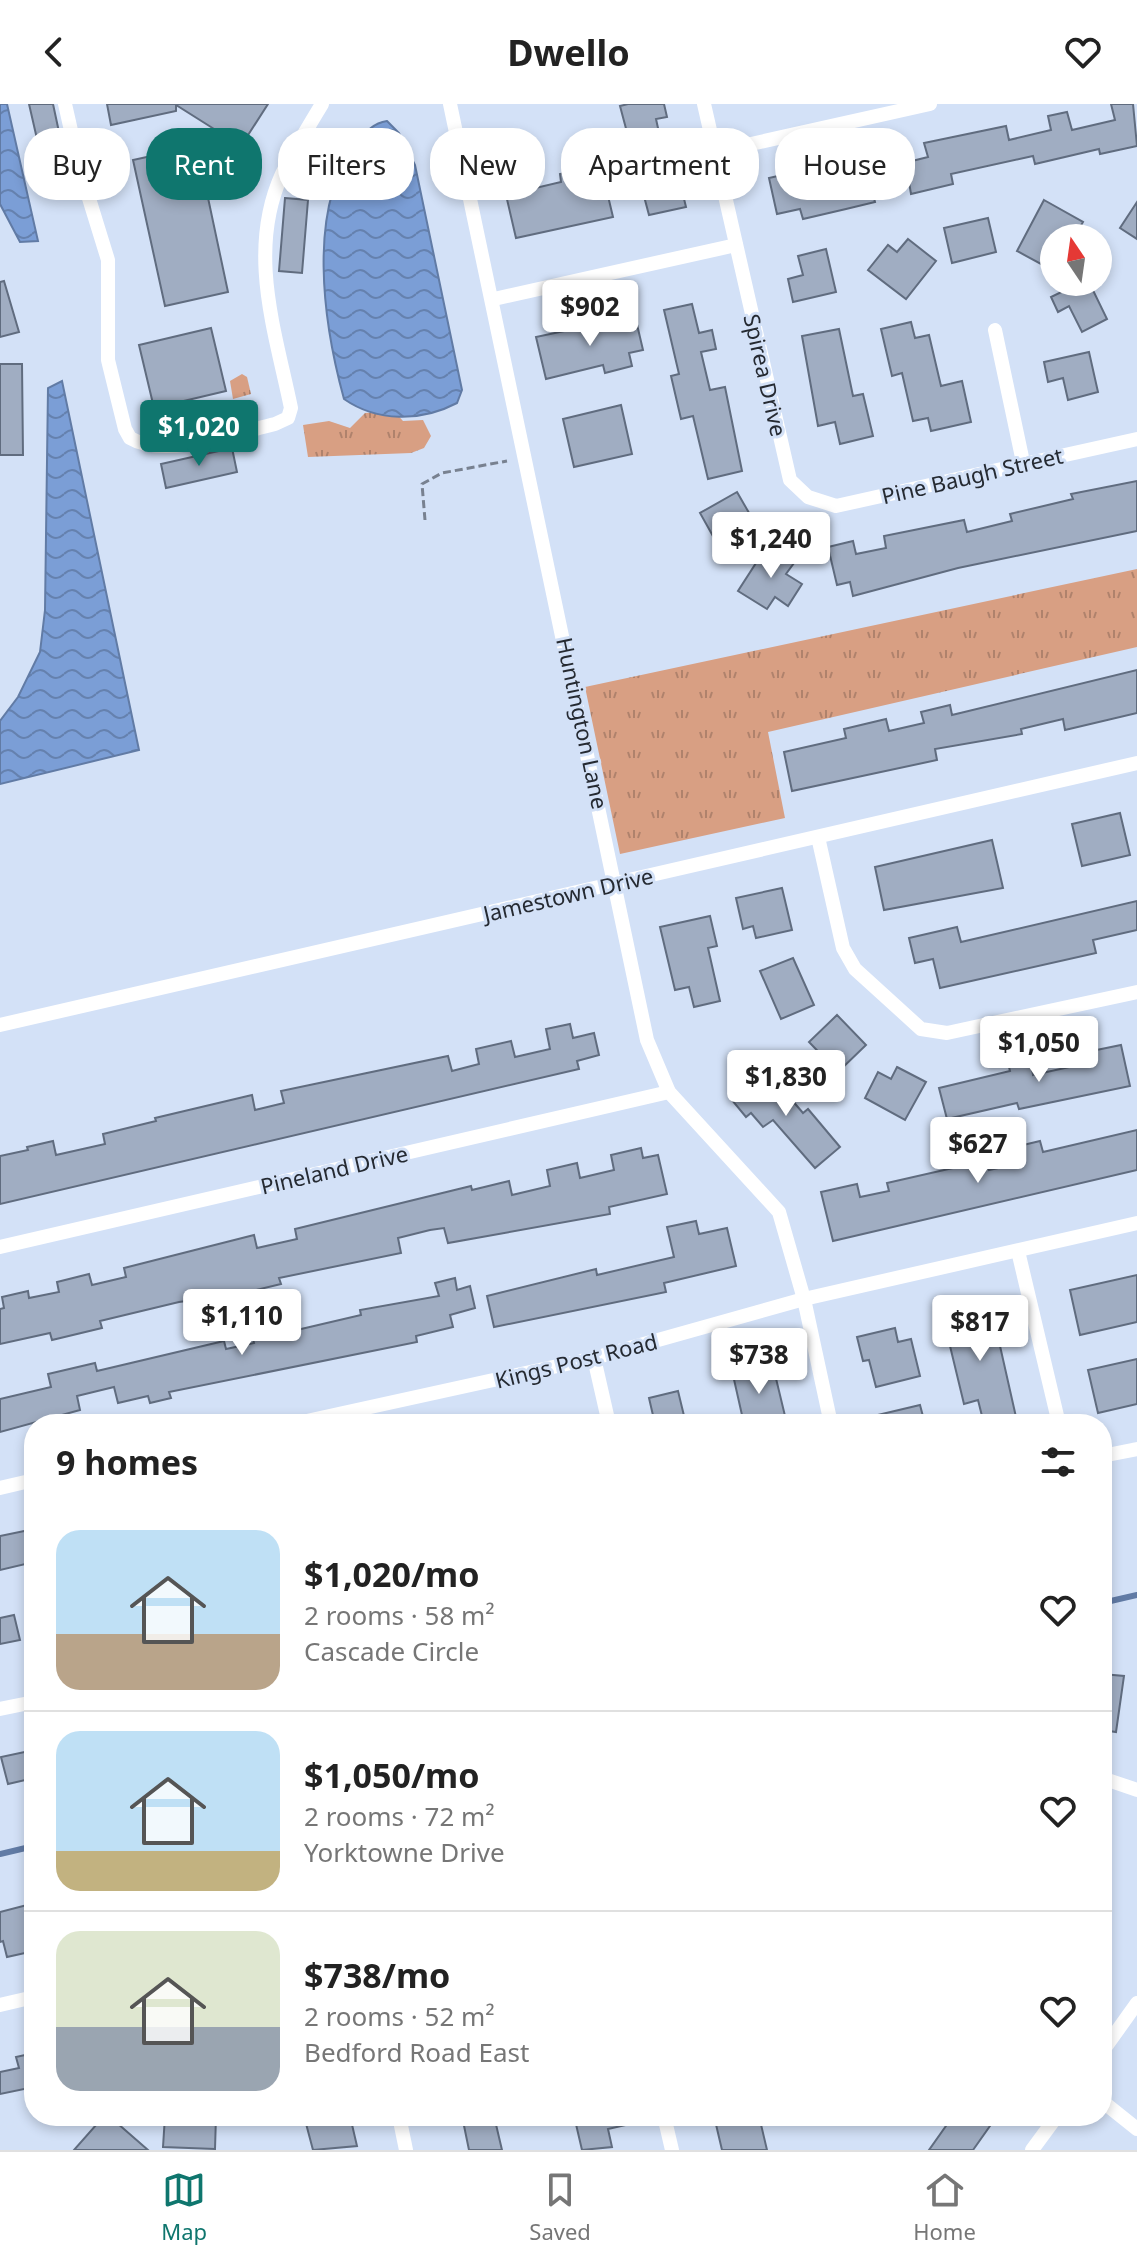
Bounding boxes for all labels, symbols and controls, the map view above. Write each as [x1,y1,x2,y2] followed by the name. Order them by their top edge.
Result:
[507,28,630,77] text: Dwello
[32,30,76,74] icon: back
[1061,30,1105,74] icon: heart
[24,128,130,200] chip: Buy
[146,128,262,200] chip: Rent
[278,128,414,200] chip: Filters
[430,128,545,200] chip: New
[561,128,759,200] chip: Apartment
[775,128,915,200] chip: House
[1040,224,1112,296] north arrow
[1040,224,1112,296] map controls
[543,280,637,348] pin: $902
[560,288,620,324] text: $902
[737,311,795,439] street label: Spirea Drive
[134,400,264,468] pin: $1,020
[158,408,240,444] text: $1,020
[878,440,1066,510] street label: Pine Baugh Street
[706,512,836,580] pin: $1,240
[730,520,812,556] text: $1,240
[550,634,616,812] street label: Huntington Lane
[478,860,656,929] street label: Jamestown Drive
[974,1016,1104,1084] pin: $1,050
[998,1024,1080,1060] text: $1,050
[721,1050,851,1118] pin: $1,830
[745,1058,827,1094] text: $1,830
[931,1117,1025,1185] pin: $627
[948,1125,1008,1161] text: $627
[257,1137,411,1201] street label: Pineland Drive
[177,1289,307,1357] pin: $1,110
[933,1295,1027,1363] pin: $817
[201,1297,283,1333] text: $1,110
[950,1303,1010,1339] text: $817
[492,1325,660,1395] street label: Kings Post Road
[712,1328,806,1396] pin: $738
[729,1336,789,1372] text: $738
[56,1439,198,1485] text: 9 homes
[1036,1440,1080,1484] icon: filters
[304,1551,479,1597] text: $1,020/mo
[120,1562,216,1658] icon: home
[1036,1588,1080,1632] icon: heart
[304,1597,494,1633] text: 2 rooms · 58 m²
[304,1633,479,1669] text: Cascade Circle
[304,1752,479,1798] text: $1,050/mo
[120,1763,216,1859] icon: home
[1036,1789,1080,1833] icon: heart
[304,1798,494,1834] text: 2 rooms · 72 m²
[304,1834,505,1870] text: Yorktowne Drive
[304,1952,450,1998] text: $738/mo
[120,1963,216,2059] icon: home
[1036,1989,1080,2033] icon: heart
[304,1998,494,2034] text: 2 rooms · 52 m²
[304,2034,529,2070] text: Bedford Road East
[161,2168,207,2246] tab: Map
[529,2168,591,2246] tab: Saved
[913,2168,976,2246] tab: Home

